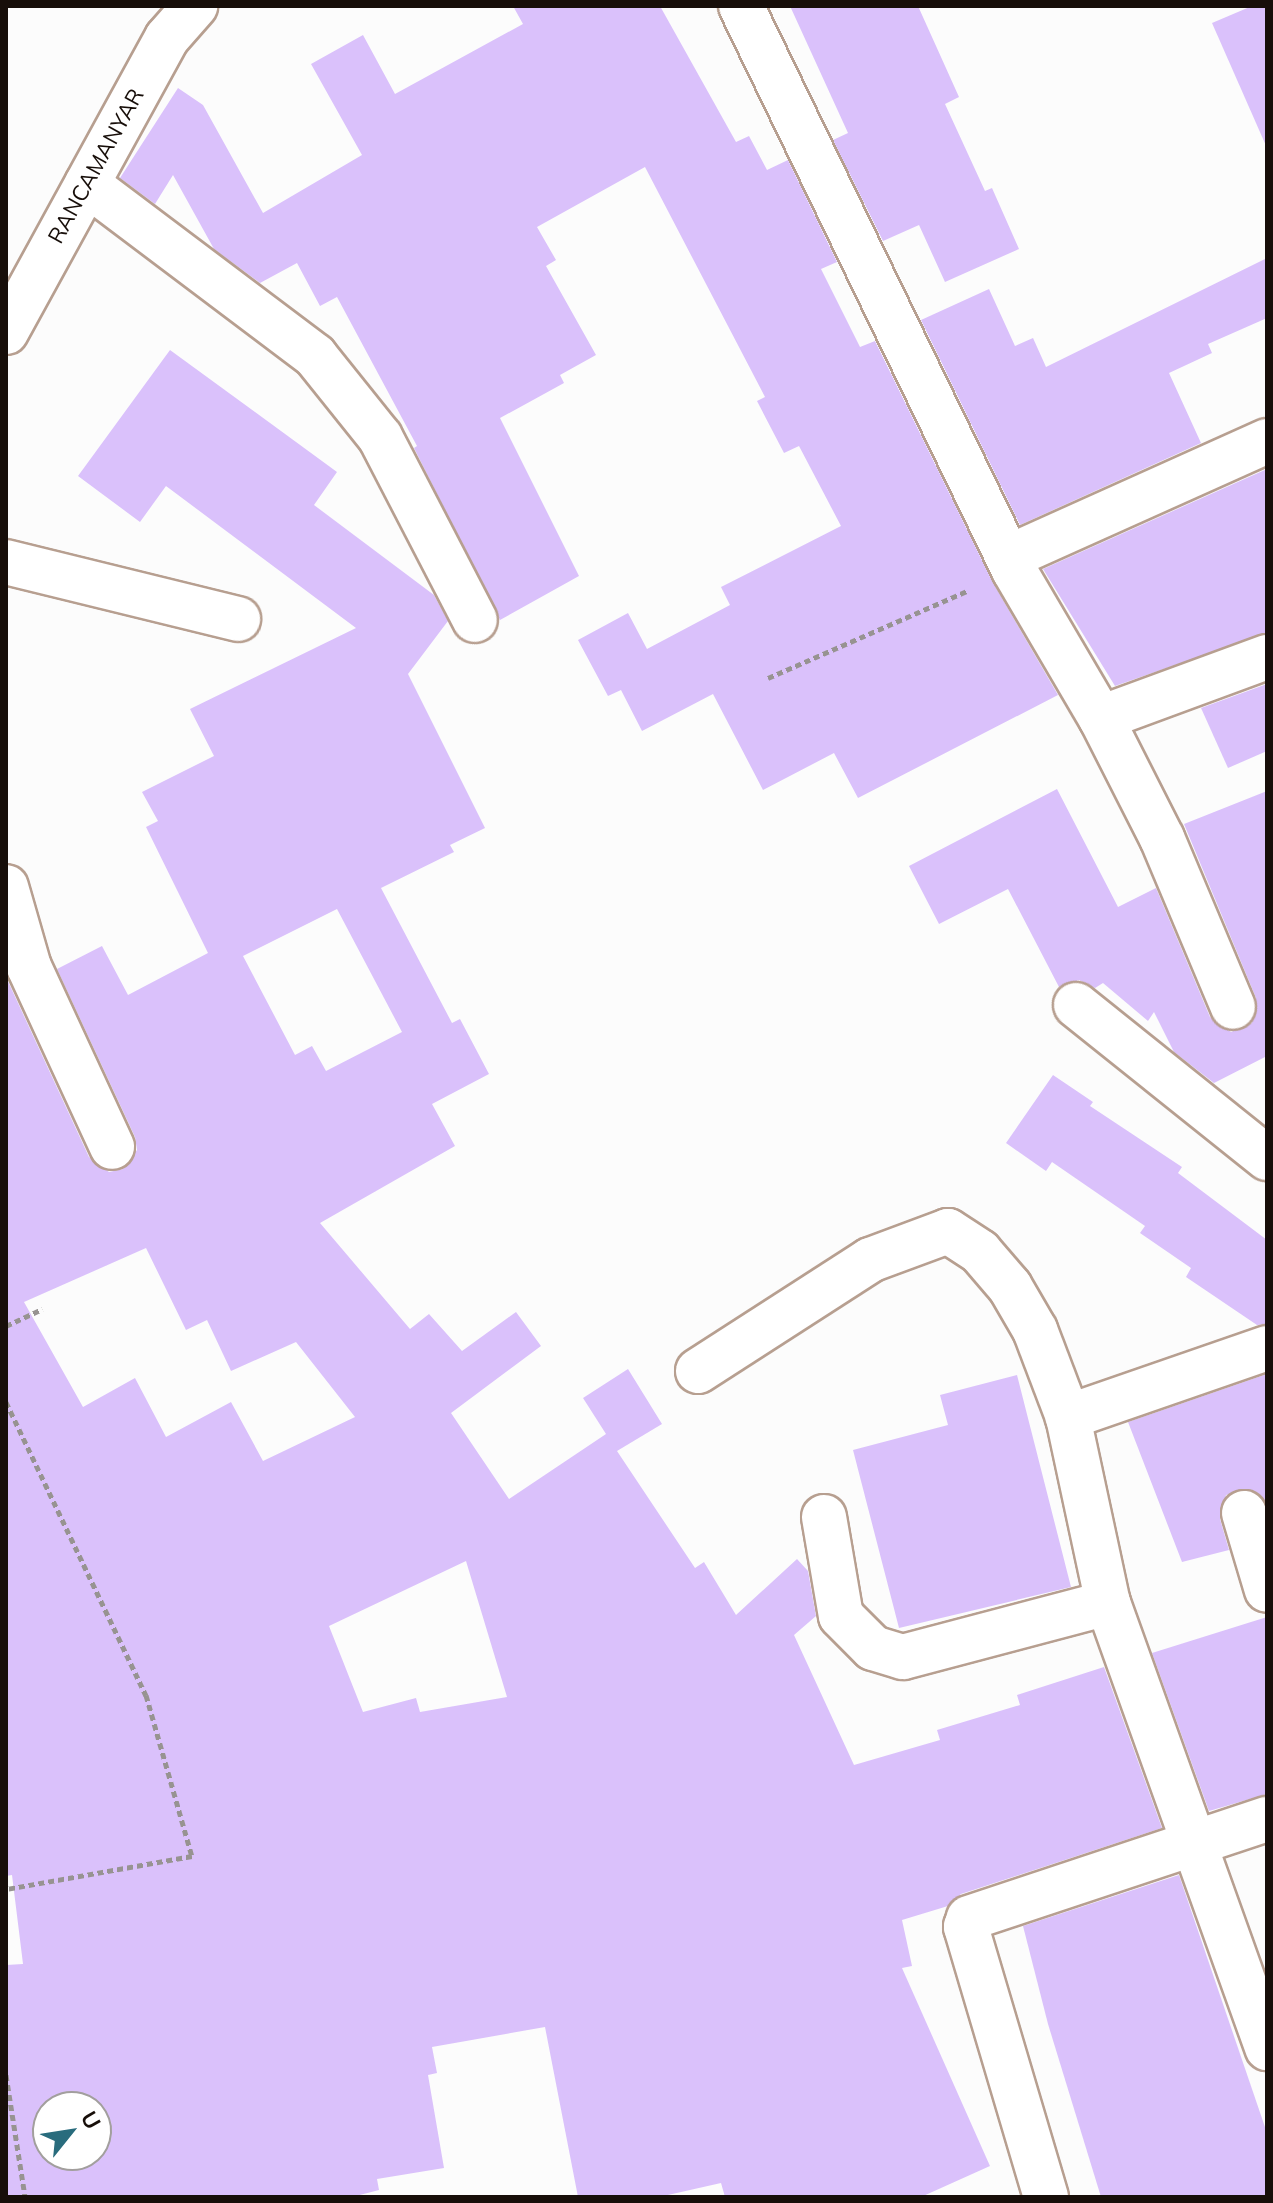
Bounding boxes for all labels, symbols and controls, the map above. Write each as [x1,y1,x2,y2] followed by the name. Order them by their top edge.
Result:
[42,84,150,248] street label: RANCAMANYAR
[32,2091,112,2171] north arrow
[75,2106,107,2134] text: U

